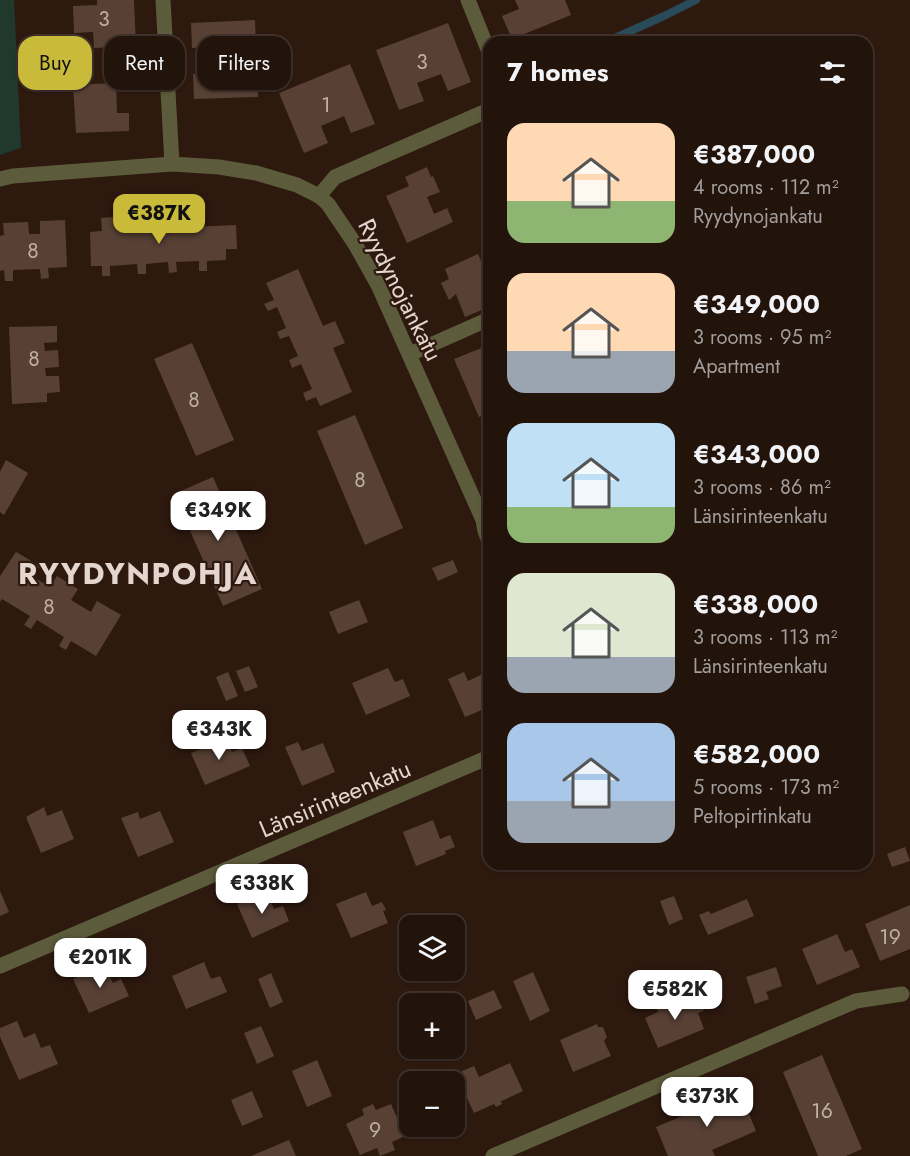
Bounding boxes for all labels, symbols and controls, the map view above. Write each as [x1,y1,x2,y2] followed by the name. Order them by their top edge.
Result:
[98,4,110,34] house number: 3
[18,36,92,90] chip: Buy
[104,36,185,90] chip: Rent
[197,36,291,90] chip: Filters
[416,47,428,77] house number: 3
[507,53,609,91] text: 7 homes
[816,56,849,89] icon: filters
[321,90,331,120] house number: 1
[693,135,815,173] text: €387,000
[555,147,627,219] icon: home
[693,173,839,202] text: 4 rooms · 112 m²
[117,194,201,245] pin: €387K
[127,199,191,228] text: €387K
[693,202,823,231] text: Ryydynojankatu
[349,212,451,367] street label: Ryydynojankatu
[27,236,39,266] house number: 8
[693,285,820,323] text: €349,000
[555,297,627,369] icon: home
[693,323,831,352] text: 3 rooms · 95 m²
[28,344,40,374] house number: 8
[693,352,780,381] text: Apartment
[188,385,200,415] house number: 8
[693,435,820,473] text: €343,000
[555,447,627,519] icon: home
[354,465,366,495] house number: 8
[693,473,831,502] text: 3 rooms · 86 m²
[176,491,260,542] pin: €349K
[185,496,251,525] text: €349K
[693,502,828,531] text: Länsirinteenkatu
[18,552,258,595] district label: RYYDYNPOHJA
[693,585,818,623] text: €338,000
[43,592,55,622] house number: 8
[555,597,627,669] icon: home
[693,623,837,652] text: 3 rooms · 113 m²
[693,652,828,681] text: Länsirinteenkatu
[177,710,261,761] pin: €343K
[186,715,252,744] text: €343K
[693,735,820,773] text: €582,000
[555,747,627,819] icon: home
[254,751,416,846] street label: Länsirinteenkatu
[693,773,839,802] text: 5 rooms · 173 m²
[693,802,812,831] text: Peltopirtinkatu
[220,864,304,915] pin: €338K
[230,869,294,898] text: €338K
[399,915,465,1137] map controls
[399,915,465,981] button: layers
[879,922,901,952] house number: 19
[58,938,142,989] pin: €201K
[68,943,132,972] text: €201K
[633,970,717,1021] pin: €582K
[642,975,708,1004] text: €582K
[399,993,465,1059] button: +
[399,1071,465,1137] button: −
[665,1077,749,1128] pin: €373K
[675,1082,739,1111] text: €373K
[811,1096,833,1126] house number: 16
[369,1115,381,1145] house number: 9

